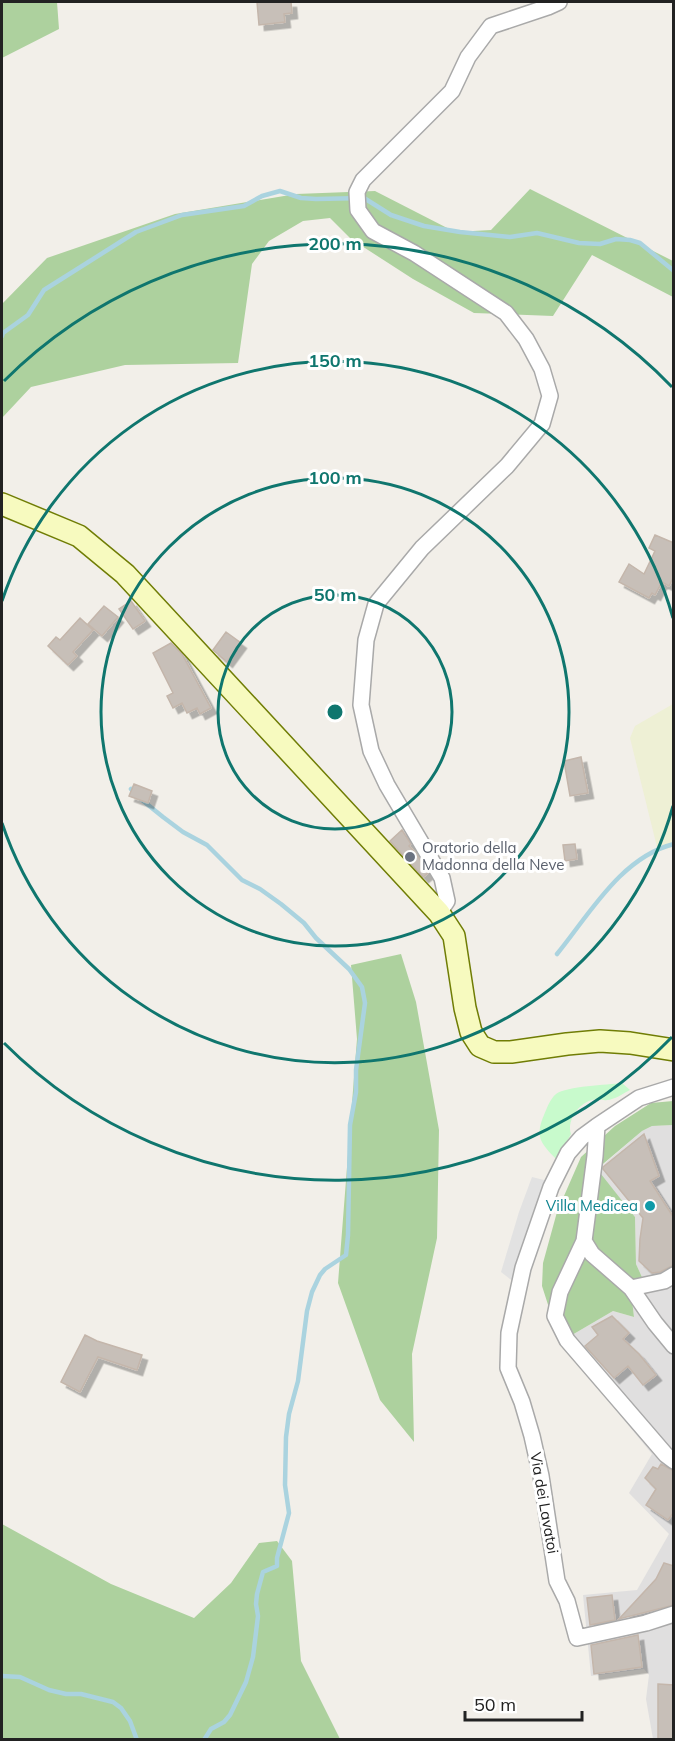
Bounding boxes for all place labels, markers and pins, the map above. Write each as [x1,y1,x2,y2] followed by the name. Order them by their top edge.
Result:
[325,702,345,722] centre of rings
[422,838,564,874] place label: Oratorio della Madonna della Neve
[403,850,417,864] marker: Oratorio della Madonna della Neve
[546,1196,638,1215] place label: Villa Medicea
[643,1199,657,1213] marker: Villa Medicea

